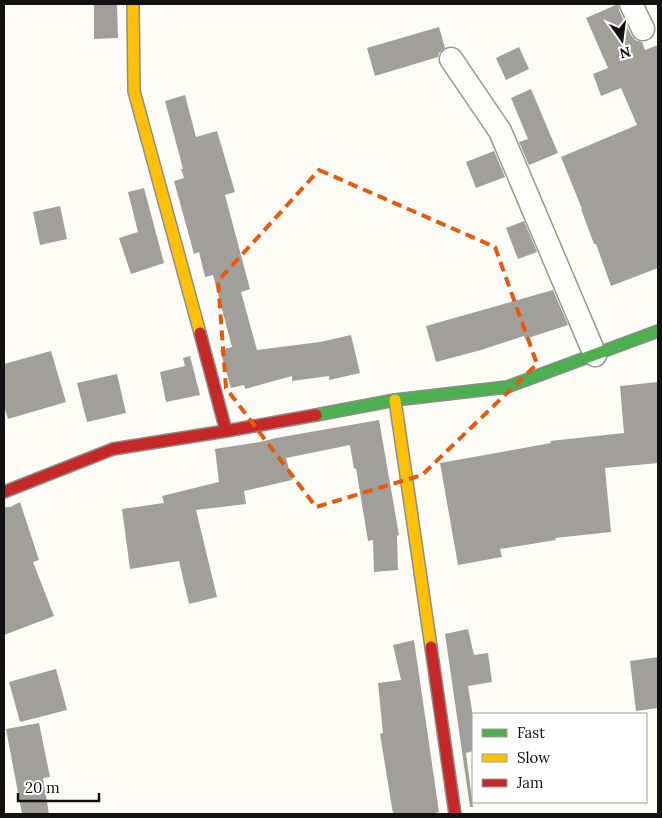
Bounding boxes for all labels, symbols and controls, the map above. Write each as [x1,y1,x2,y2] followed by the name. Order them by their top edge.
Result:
[597,15,647,65] north arrow
[618,43,633,63] text: N
[472,713,647,803] legend
[517,723,545,742] text: Fast
[517,748,550,767] text: Slow
[18,770,99,802] scale bar
[516,773,544,792] text: Jam
[25,778,60,797] text: 20 m

